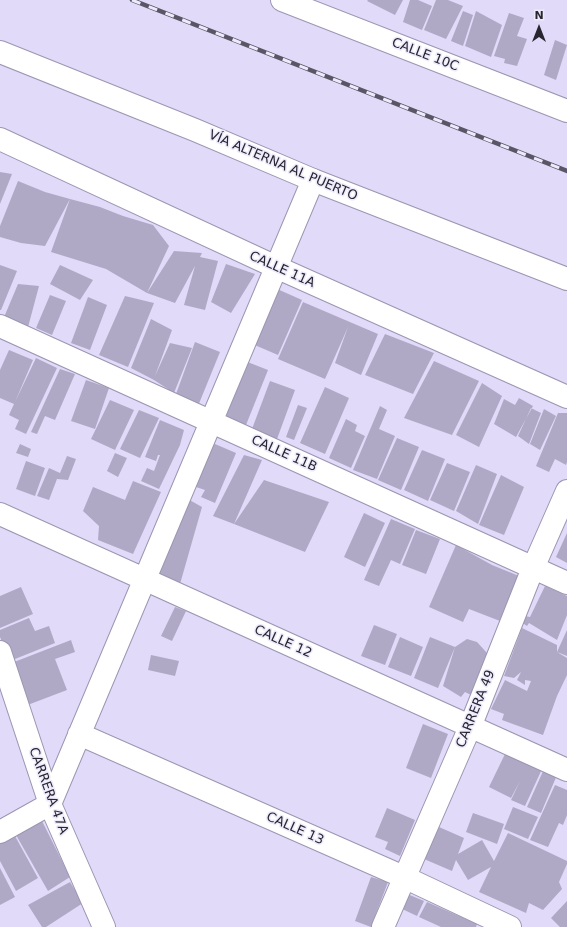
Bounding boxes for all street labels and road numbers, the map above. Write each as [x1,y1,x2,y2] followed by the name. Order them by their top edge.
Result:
[389,35,461,75] street label: CALLE 10C
[206,128,360,204] street label: VÍA ALTERNA AL PUERTO
[247,249,317,291] street label: CALLE 11A
[249,433,319,475] street label: CALLE 11B
[252,622,314,662] street label: CALLE 12
[453,668,499,750] street label: CARRERA 49
[25,745,71,837] street label: CARRERA 47A
[264,809,326,849] street label: CALLE 13

